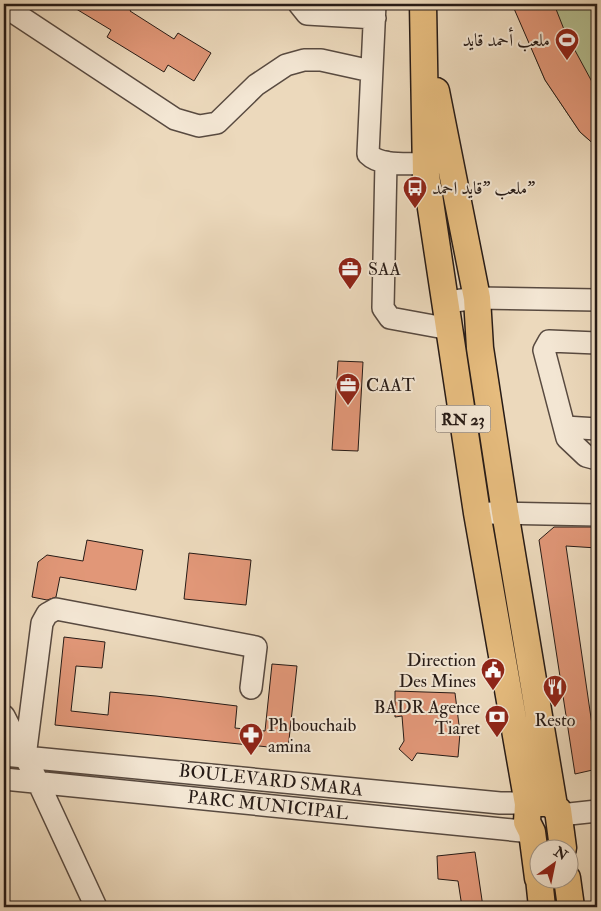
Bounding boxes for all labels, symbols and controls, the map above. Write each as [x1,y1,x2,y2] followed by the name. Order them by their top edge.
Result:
[462,27,550,52] place label: ملعب أحمد قايد
[554,27,580,61] sports icon: ملعب أحمد قايد
[402,175,428,209] bus stop icon: ملعب "قايد احمد"
[432,177,535,200] place label: ملعب "قايد احمد"
[337,256,363,290] office icon: SAA
[368,258,401,281] place label: SAA
[335,372,361,406] office icon: CAAT
[366,374,415,397] place label: CAAT
[436,406,490,432] road number: RN 23
[399,649,476,693] place label: Direction Des Mines
[480,657,506,691] public building icon: Direction Des Mines
[542,674,568,708] restaurant icon: Resto
[374,696,480,740] place label: BADR Agence Tiaret
[484,704,510,738] bank icon: BADR Agence Tiaret
[535,709,576,732] place label: Resto
[268,714,356,758] place label: Ph bouchaib amina
[238,722,264,756] pharmacy icon: Ph bouchaib amina
[178,759,365,802] street label: BOULEVARD SMARA
[186,786,350,825] street label: PARC MUNICIPAL
[528,838,578,888] north arrow
[550,842,571,864] text: N

